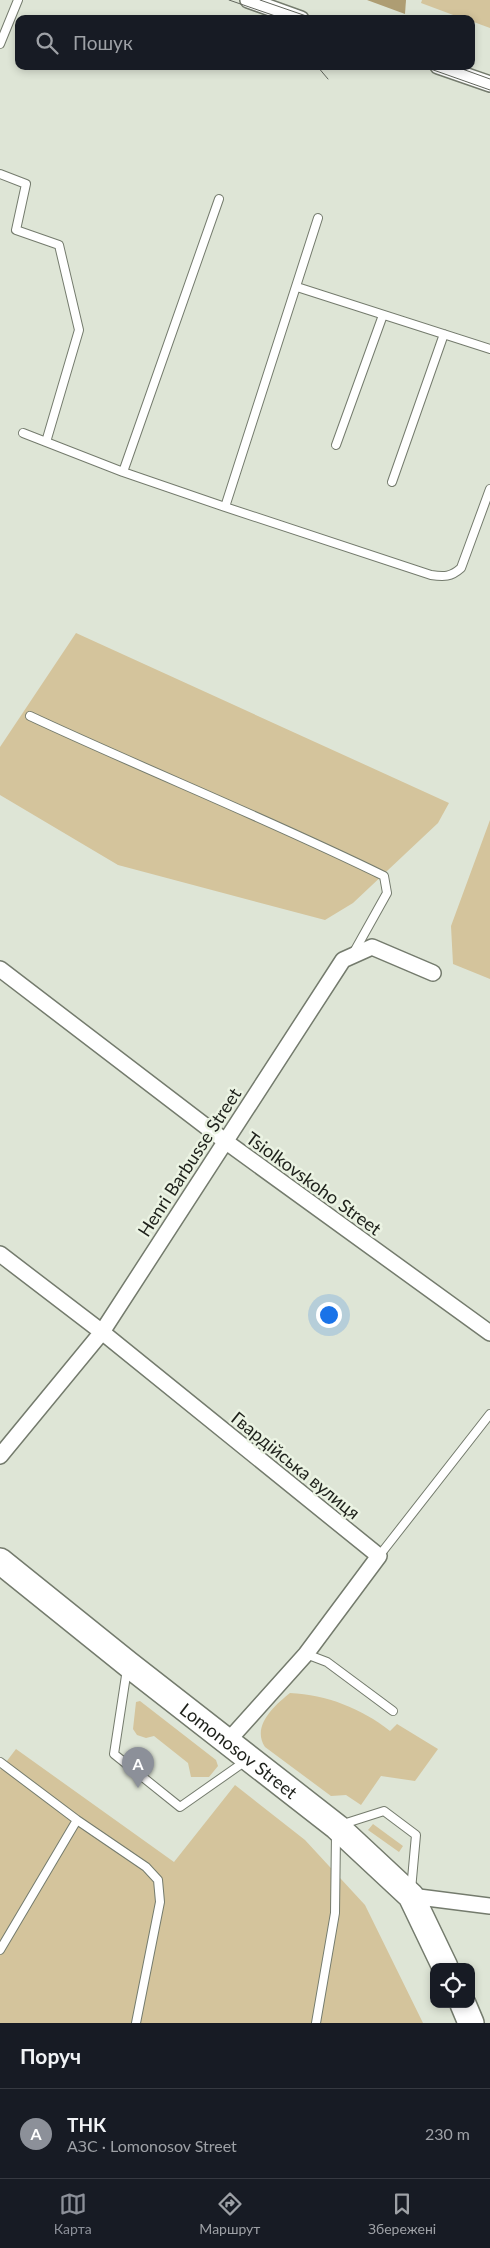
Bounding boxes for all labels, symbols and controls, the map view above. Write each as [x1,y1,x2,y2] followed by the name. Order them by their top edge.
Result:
[15,15,475,70] search box
[33,29,61,57] icon: search
[73,31,133,54] text: Пошук
[133,1083,246,1240] street label: Henri Barbusse Street
[242,1127,386,1240] street label: Tsiolkovskoho Street
[316,1302,342,1328] your location
[227,1406,365,1524] street label: Гвардійська вулиця
[176,1698,302,1803] street label: Lomonosov Street
[122,1747,154,1788] pin: A
[430,1963,475,2008] map controls
[430,1963,475,2008] button: locate
[20,2043,81,2068] text: Поруч
[67,2113,106,2136] text: ТНК
[30,2124,42,2143] text: A
[425,2124,470,2143] text: 230 m
[67,2136,237,2155] text: АЗС · Lomonosov Street
[54,2190,92,2237] tab: Карта
[199,2190,260,2237] tab: Маршрут
[368,2190,436,2237] tab: Збережені

